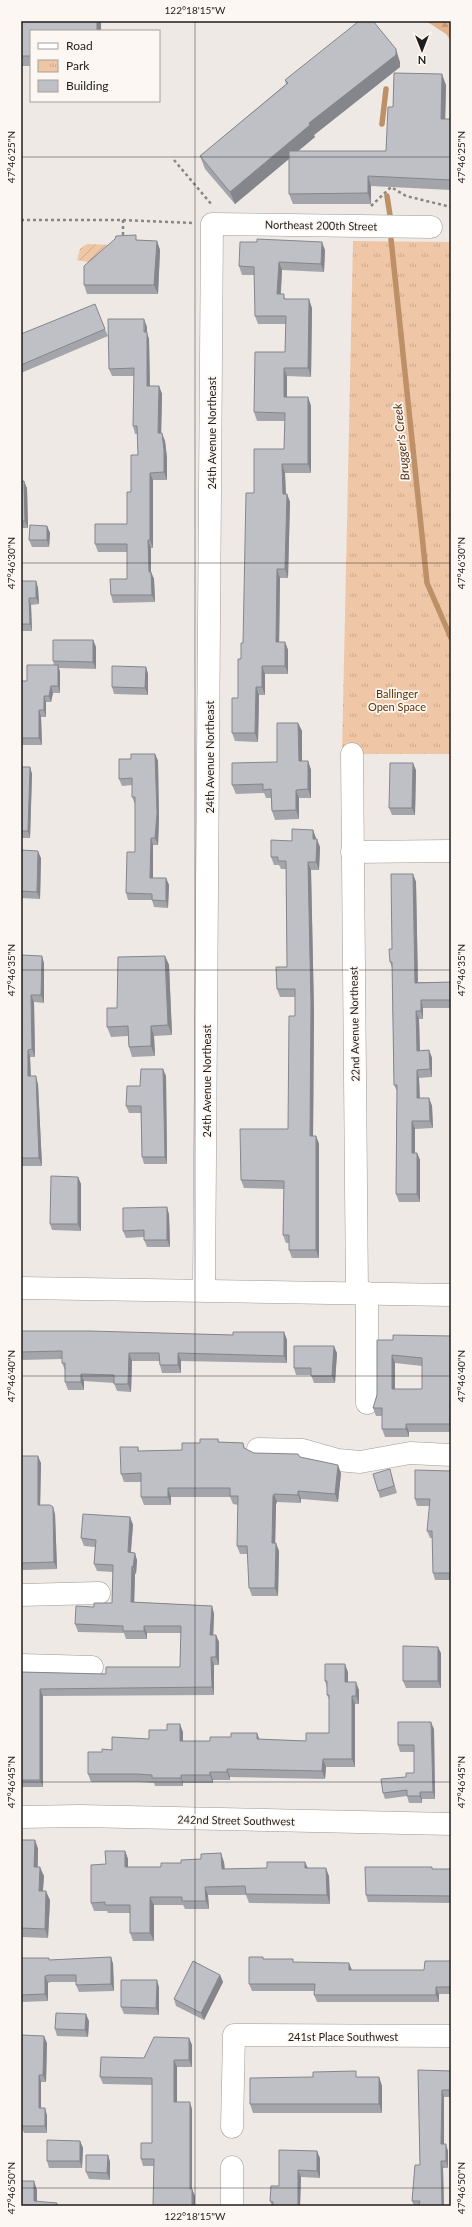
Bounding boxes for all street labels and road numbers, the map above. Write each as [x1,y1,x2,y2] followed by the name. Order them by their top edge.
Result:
[265,218,377,232] street label: Northeast 200th Street
[205,376,218,490] street label: 24th Avenue Northeast
[203,700,216,814] street label: 24th Avenue Northeast
[346,966,362,1082] street label: 22nd Avenue Northeast
[200,1024,213,1138] street label: 24th Avenue Northeast
[177,1812,295,1828] street label: 242nd Street Southwest
[288,2030,398,2043] street label: 241st Place Southwest

